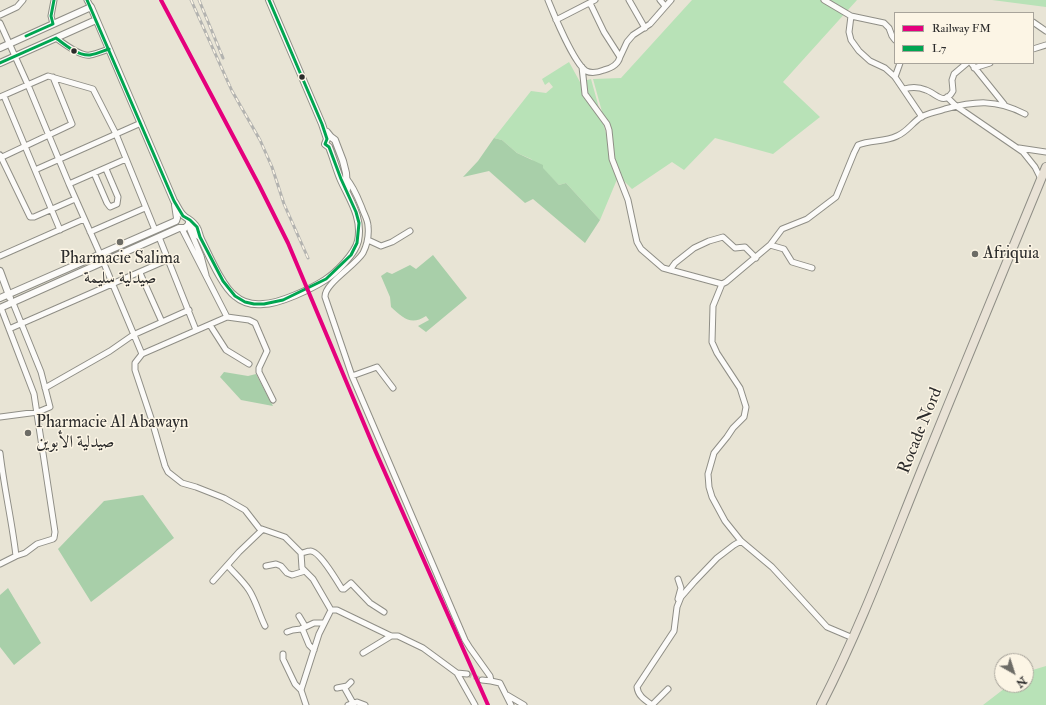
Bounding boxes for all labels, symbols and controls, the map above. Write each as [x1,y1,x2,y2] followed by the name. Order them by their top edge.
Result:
[894,12,1034,64] legend
[932,21,991,36] text: Railway FM
[932,41,946,56] text: L7
[69,46,79,56] unlabelled marker
[297,72,307,82] unlabelled marker
[115,237,125,247] marker: Pharmacie Salima صيدلية سليمة
[983,244,1039,264] place label: Afriquia
[60,249,180,289] place label: Pharmacie Salima صيدلية سليمة
[970,249,980,259] marker: Afriquia
[895,385,947,477] street label: Rocade Nord
[36,413,189,453] place label: Pharmacie Al Abawayn صيدلية الأبوين
[23,428,33,438] marker: Pharmacie Al Abawayn صيدلية الأبوين
[994,653,1034,693] north arrow
[1013,674,1029,690] text: N

